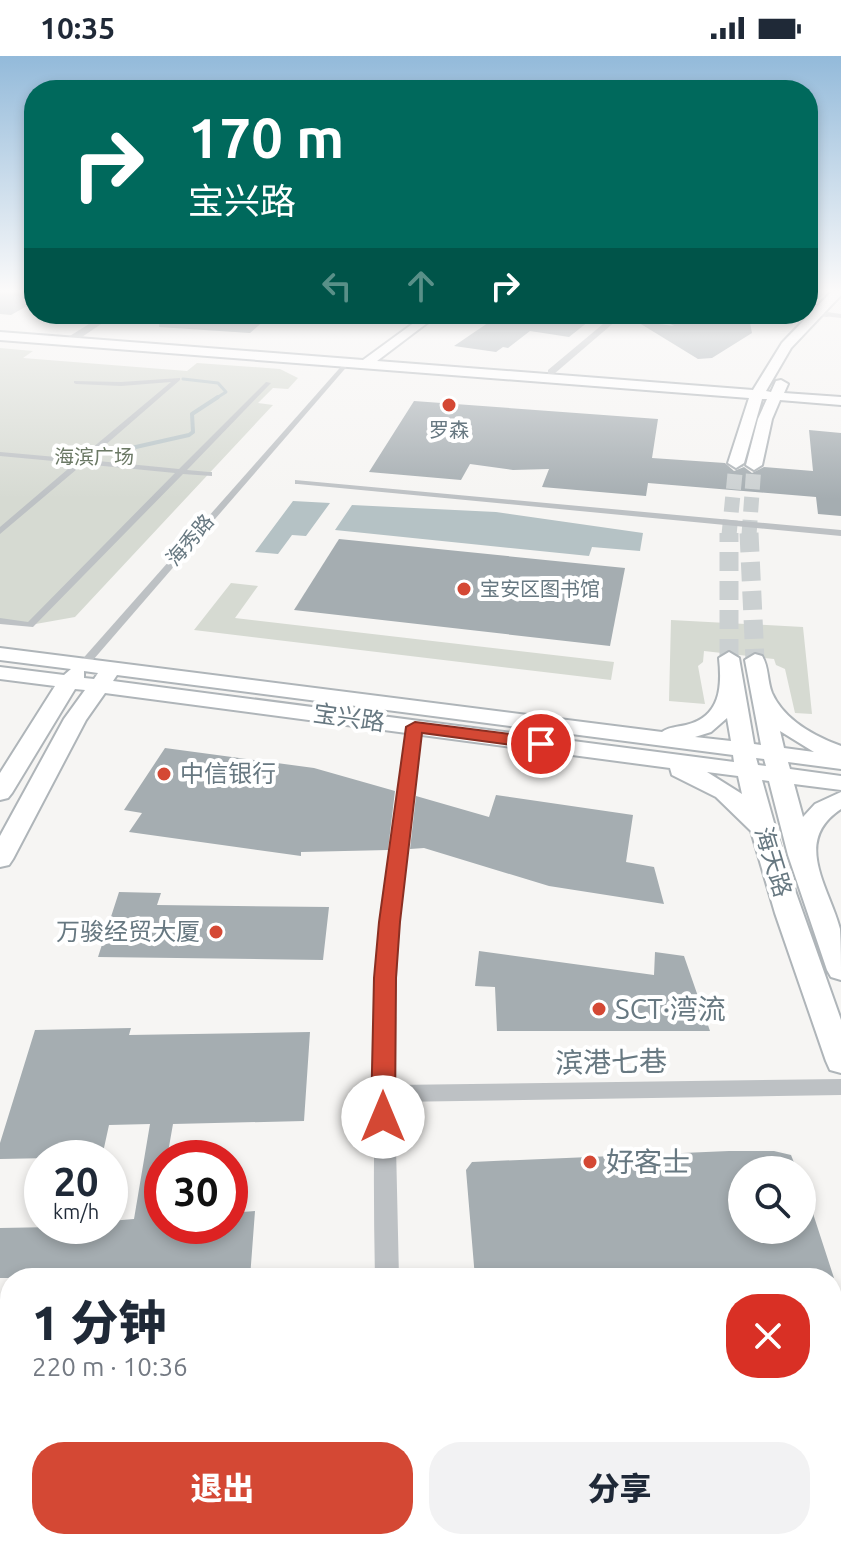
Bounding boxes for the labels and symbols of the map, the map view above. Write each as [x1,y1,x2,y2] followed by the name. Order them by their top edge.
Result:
[440,396,458,414] marker: 罗森
[429,418,469,441] place label: 罗森
[54,445,134,468] park label: 海滨广场
[161,509,218,570] street label: 海秀路
[480,577,600,600] place label: 宝安区图书馆
[455,580,473,598] marker: 宝安区图书馆
[312,699,387,736] street label: 宝兴路
[507,710,575,778] pin
[180,760,276,787] place label: 中信银行
[155,765,173,783] marker: 中信银行
[750,823,797,900] street label: 海天路
[56,918,200,945] place label: 万骏经贸大厦
[207,923,225,941] marker: 万骏经贸大厦
[615,993,726,1024] place label: SCT·湾流
[590,1000,608,1018] marker: SCT·湾流
[555,1045,667,1078] street label: 滨港七巷
[341,1075,425,1159] position arrow
[144,1140,248,1244] speed limit sign: 30
[606,1146,690,1177] place label: 好客士
[581,1153,599,1171] marker: 好客士

